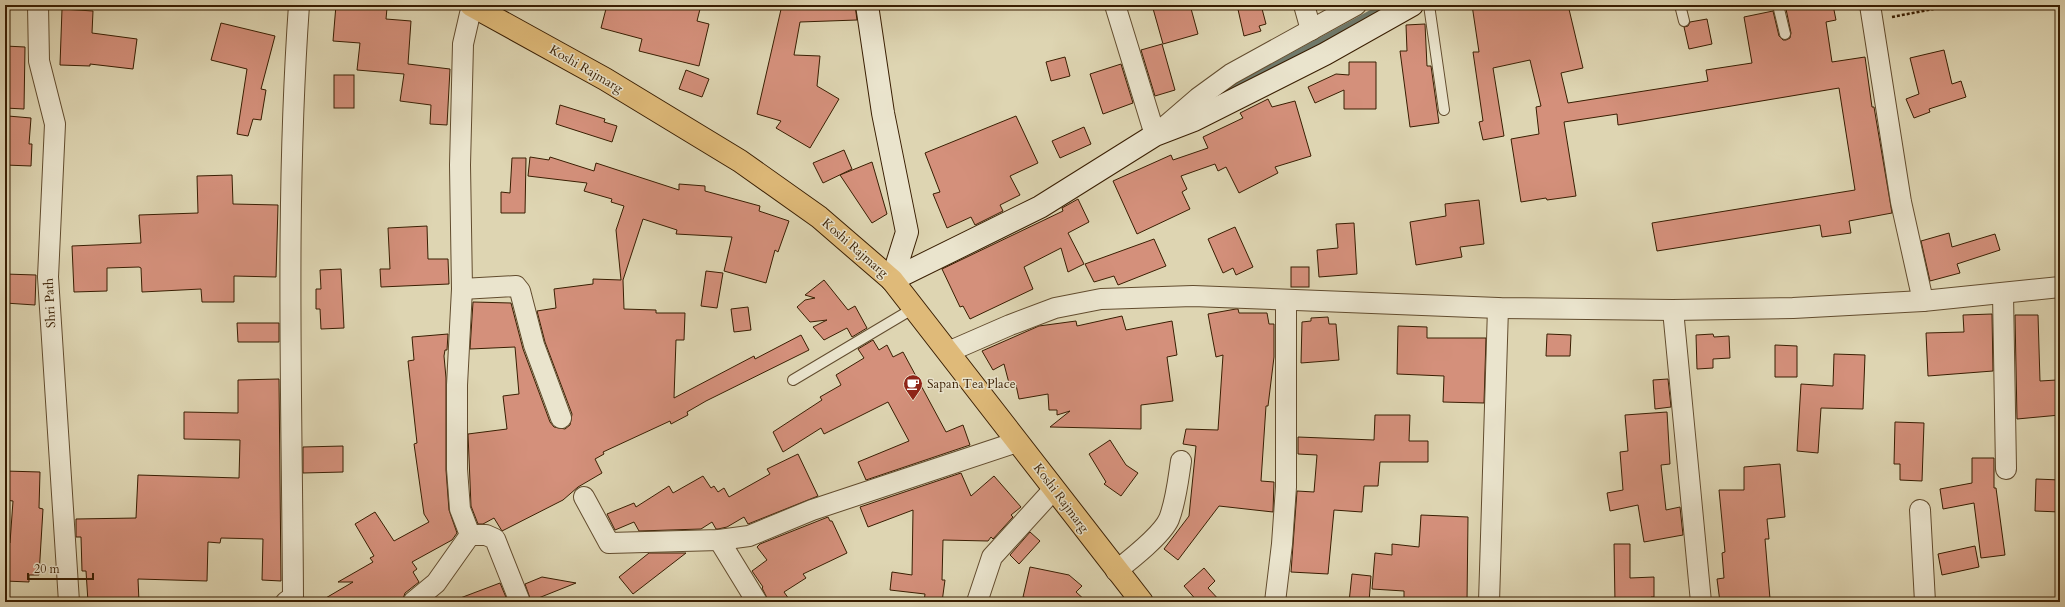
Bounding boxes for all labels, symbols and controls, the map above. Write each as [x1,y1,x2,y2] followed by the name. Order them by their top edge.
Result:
[546,41,627,98] street label: Koshi Rajmarg
[818,214,892,282] street label: Koshi Rajmarg
[40,278,60,328] street label: Shri Path
[902,373,924,401] cafe icon: Sapan Tea Place
[927,375,1016,393] place label: Sapan Tea Place
[1029,460,1093,537] street label: Koshi Rajmarg
[28,555,93,581] scale bar
[34,561,61,577] text: 20 m

